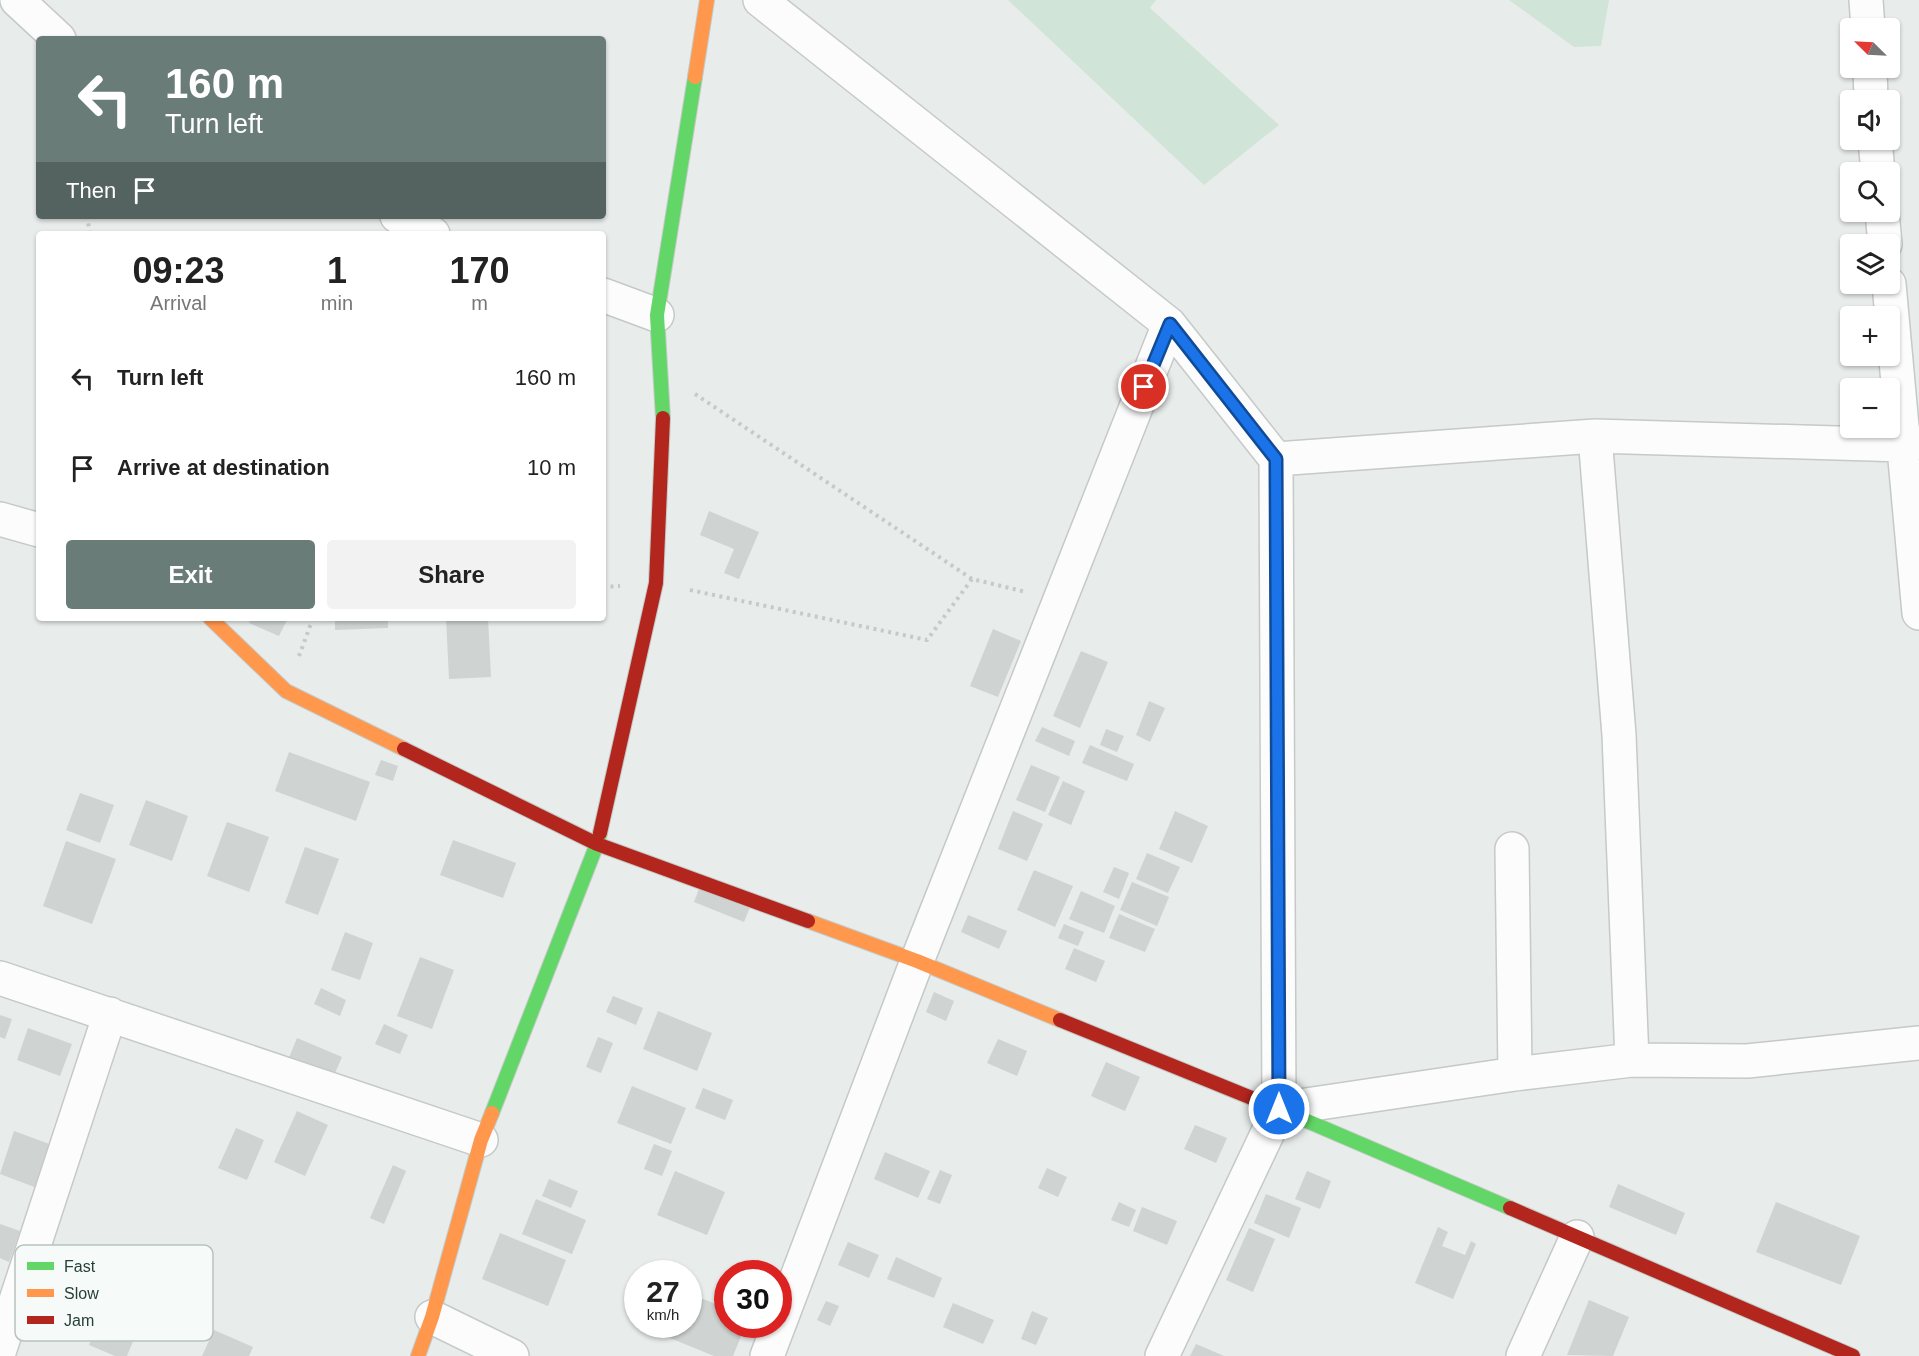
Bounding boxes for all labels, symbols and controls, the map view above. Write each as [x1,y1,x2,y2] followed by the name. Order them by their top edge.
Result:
[1840,18,1900,78] north arrow
[1840,18,1900,438] map controls
[66,60,144,138] icon: left
[165,60,284,107] text: 160 m
[1840,90,1900,150] button: sound
[165,109,263,139] text: Turn left
[1840,162,1900,222] button: search
[128,174,161,207] icon: arrive
[66,178,116,203] text: Then
[1840,234,1900,294] button: layers
[132,250,224,291] text: 09:23
[327,250,347,291] text: 1
[449,250,510,291] text: 170
[150,292,207,314] text: Arrival
[321,292,353,314] text: min
[471,292,488,314] text: m
[1840,306,1900,366] button: +
[1118,361,1169,412] pin
[66,362,99,395] icon: left
[117,365,203,390] text: Turn left
[515,365,576,390] text: 160 m
[1127,370,1160,403] icon: arrive
[1840,378,1900,438] button: −
[66,452,99,485] icon: arrive
[117,455,330,480] text: Arrive at destination
[527,455,576,480] text: 10 m
[66,540,315,609] button: Exit
[327,540,576,609] button: Share
[1247,1077,1311,1141] position arrow
[15,1245,213,1341] legend
[64,1258,96,1275] text: Fast
[714,1260,792,1338] speed limit sign: 30
[646,1275,680,1308] text: 27
[64,1285,99,1302] text: Slow
[647,1306,679,1323] text: km/h
[64,1312,94,1329] text: Jam

